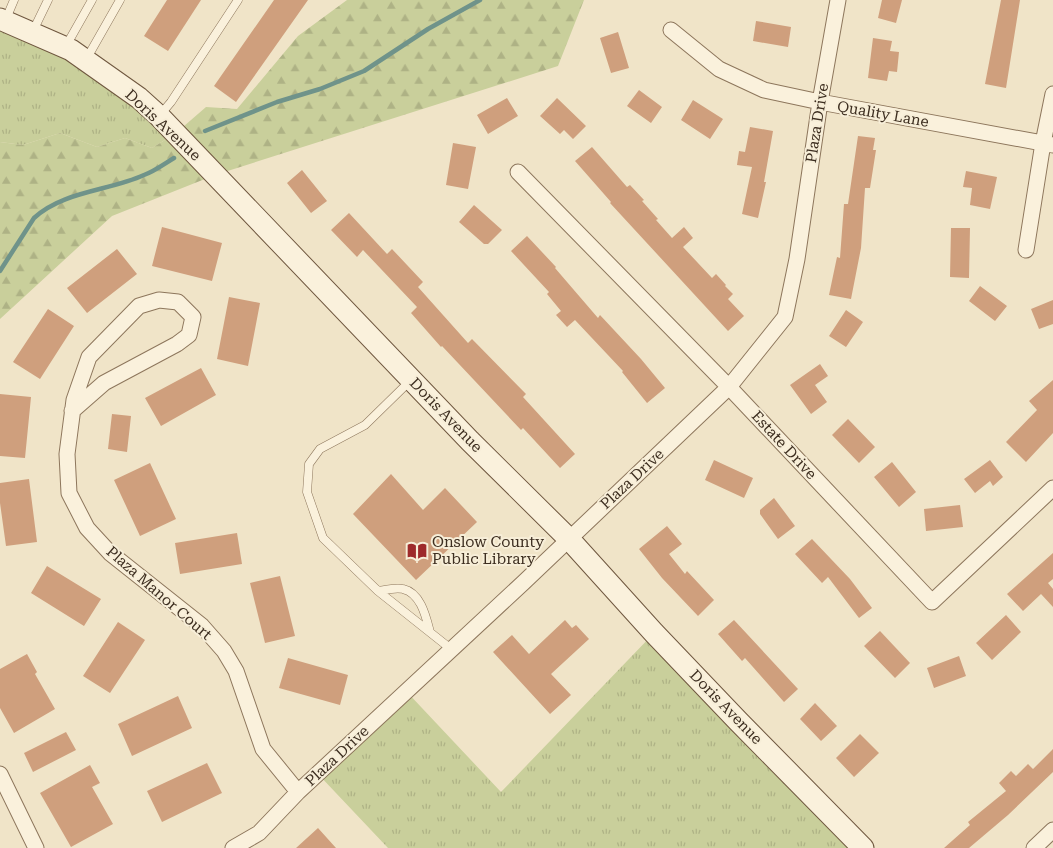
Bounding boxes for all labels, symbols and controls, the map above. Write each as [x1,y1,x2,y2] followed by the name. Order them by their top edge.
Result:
[802,82,832,164] street label: Plaza Drive
[122,85,204,165] street label: Doris Avenue
[836,97,930,131] street label: Quality Lane
[406,374,486,456] street label: Doris Avenue
[748,407,820,483] street label: Estate Drive
[596,445,668,513] street label: Plaza Drive
[432,533,544,568] place label: Onslow County Public Library
[406,540,428,562] library icon: Onslow County Public Library
[103,542,216,644] street label: Plaza Manor Court
[686,666,766,748] street label: Doris Avenue
[301,722,373,790] street label: Plaza Drive

